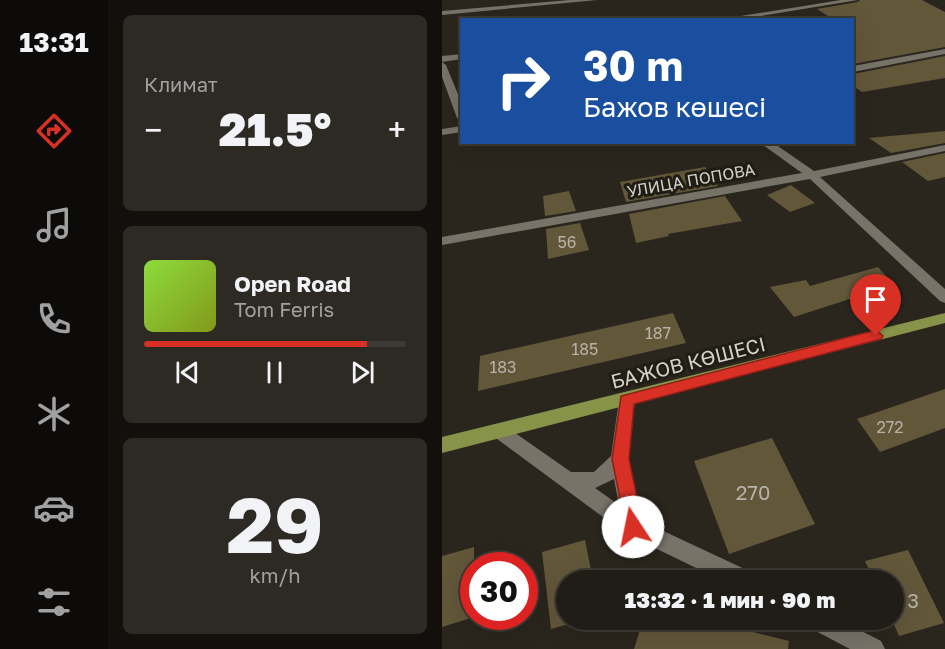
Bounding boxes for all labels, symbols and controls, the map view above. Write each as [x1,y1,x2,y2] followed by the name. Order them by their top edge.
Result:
[19,26,89,58] text: 13:31
[583,40,683,90] text: 30 m
[484,42,562,120] icon: right
[144,72,218,96] text: Климат
[583,91,766,123] text: Бажов көшесі
[219,102,331,156] text: 21.5°
[33,110,75,152] icon: directions
[144,110,162,149] text: −
[388,110,406,149] text: +
[625,159,757,201] street label: УЛИЦА ПОПОВА
[33,204,75,246] icon: music
[558,232,576,252] house number: 56
[234,270,351,297] text: Open Road
[850,274,901,336] pin
[859,283,892,316] icon: arrive
[234,297,334,321] text: Tom Ferris
[33,298,75,340] icon: phone
[645,323,671,343] house number: 187
[608,331,768,393] street label: БАЖОВ КӨШЕСІ
[572,339,598,359] house number: 185
[171,356,204,389] icon: previous
[258,356,291,389] icon: pause
[346,356,379,389] icon: next
[490,357,516,377] house number: 183
[33,393,75,435] icon: climate
[876,417,904,437] house number: 272
[226,477,324,570] text: 29
[736,480,770,504] house number: 270
[33,487,75,529] icon: car
[601,495,665,559] position arrow
[460,552,538,630] speed limit sign: 30
[250,563,300,587] text: km/h
[33,581,75,623] icon: filters
[625,586,835,613] text: 13:32 · 1 мин · 90 m
[907,588,919,612] house number: 3

